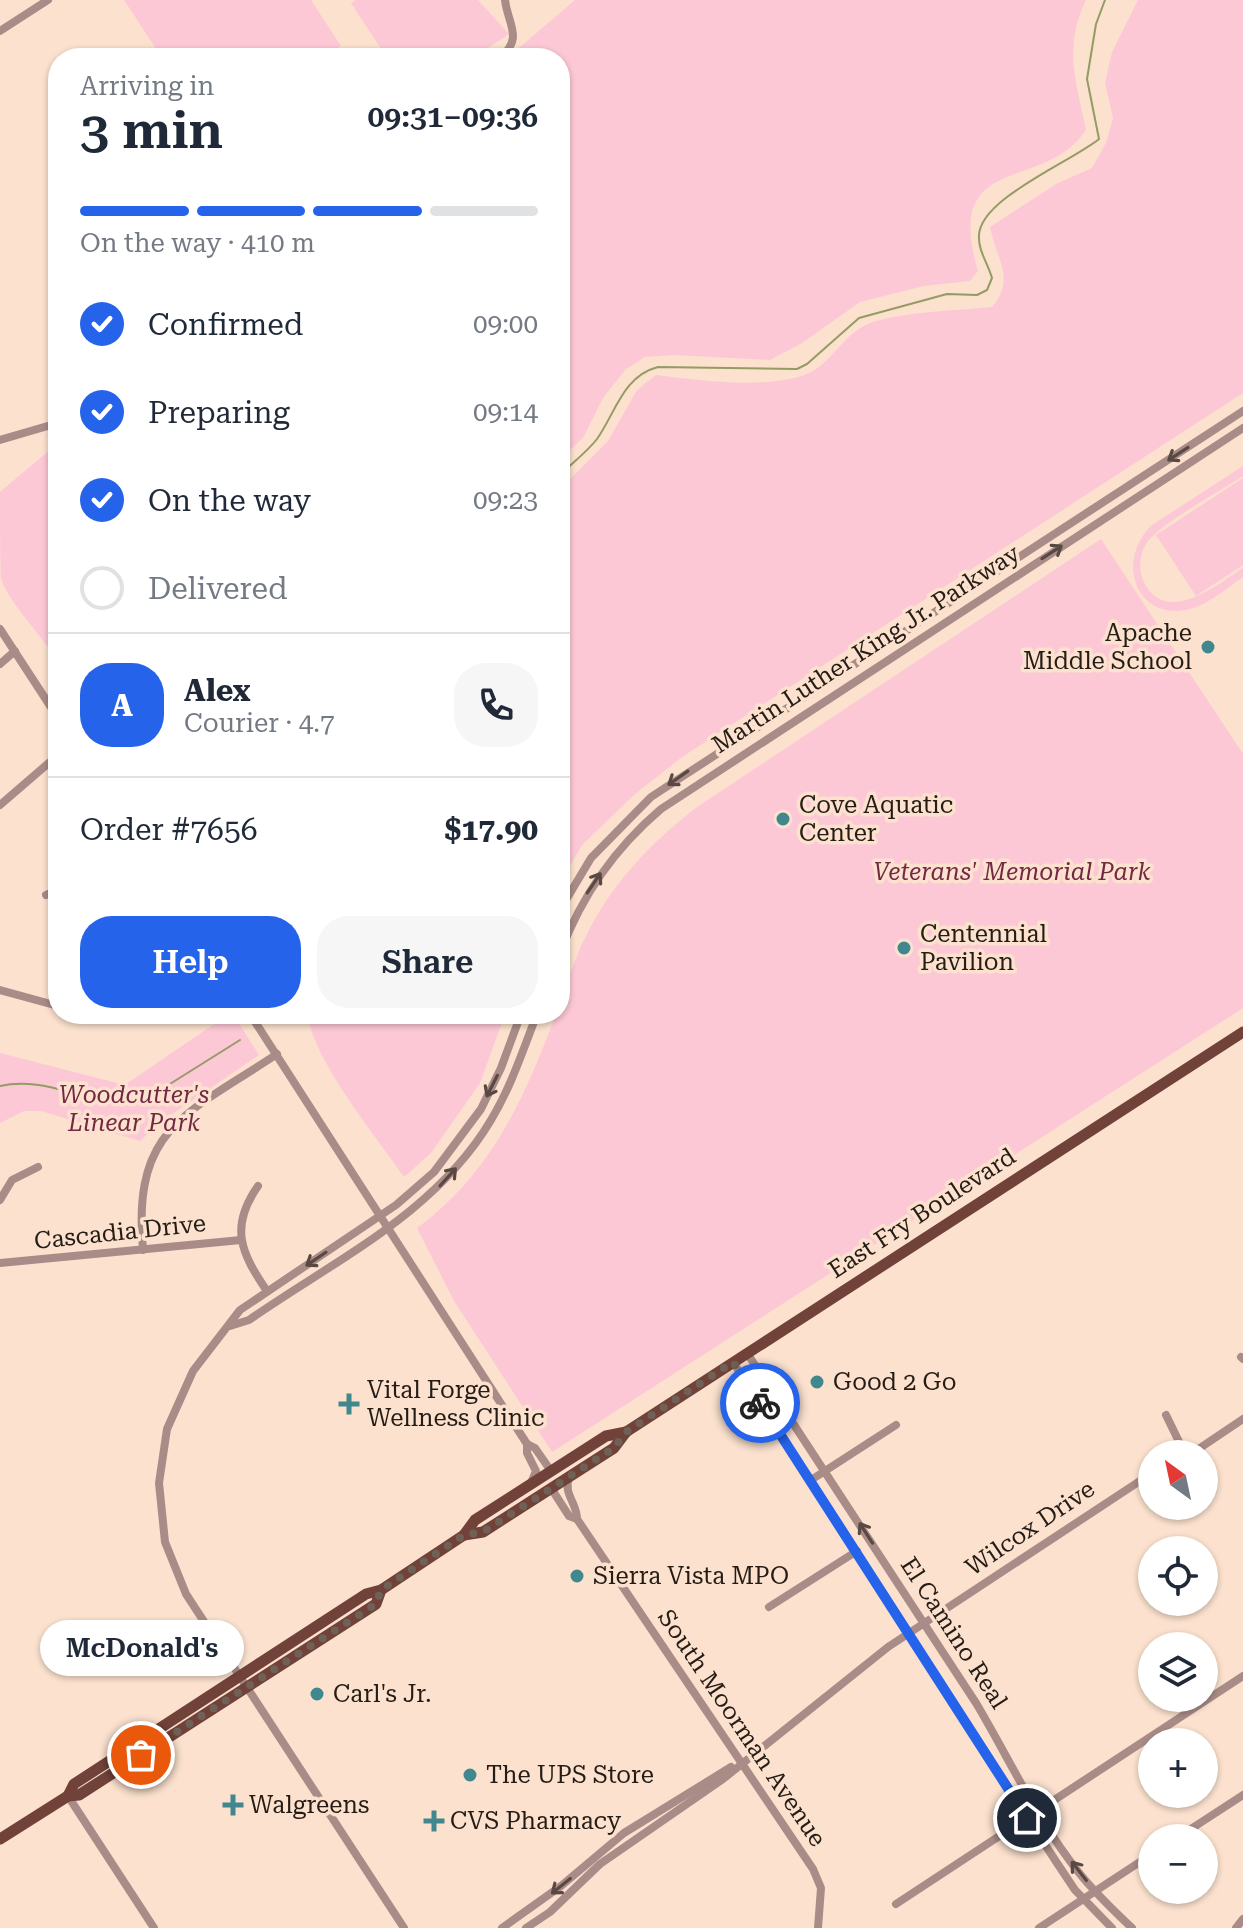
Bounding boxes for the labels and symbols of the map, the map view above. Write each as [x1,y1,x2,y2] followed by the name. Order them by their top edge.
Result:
[1167,445,1189,462] one-way arrow
[707,539,1026,759] street label: Martin Luther King Jr. Parkway
[1040,543,1062,560] one-way arrow
[1023,619,1192,675] place label: Apache Middle School
[1199,638,1217,656] marker: Apache Middle School
[667,770,689,786] one-way arrow
[799,791,953,847] place label: Cove Aquatic Center
[774,810,792,828] marker: Cove Aquatic Center
[874,858,1150,886] park label: Veterans' Memorial Park
[586,872,602,894] one-way arrow
[920,920,1047,976] place label: Centennial Pavilion
[895,939,913,957] marker: Centennial Pavilion
[484,1074,500,1098] one-way arrow
[59,1081,209,1137] park label: Woodcutter's Linear Park
[823,1142,1021,1284] street label: East Fry Boulevard
[439,1167,457,1187] one-way arrow
[33,1209,207,1255] street label: Cascadia Drive
[305,1251,328,1267] one-way arrow
[720,1363,800,1443] courier
[833,1368,956,1396] place label: Good 2 Go
[808,1373,826,1391] marker: Good 2 Go
[367,1376,544,1432] place label: Vital Forge Wellness Clinic
[338,1393,360,1415] marker: Vital Forge Wellness Clinic
[1138,1440,1218,1520] north arrow
[960,1475,1100,1581] street label: Wilcox Drive
[858,1523,875,1545] one-way arrow
[895,1552,1013,1714] street label: El Camino Real
[593,1562,789,1590] place label: Sierra Vista MPO
[568,1567,586,1585] marker: Sierra Vista MPO
[652,1604,832,1852] street label: South Moorman Avenue
[39,1619,243,1675] callout: McDonald's
[333,1680,431,1708] place label: Carl's Jr.
[308,1685,326,1703] marker: Carl's Jr.
[107,1721,175,1789] pin
[486,1761,654,1789] place label: The UPS Store
[461,1766,479,1784] marker: The UPS Store
[993,1784,1061,1852] pin
[249,1791,369,1819] place label: Walgreens
[224,1796,242,1814] marker: Walgreens
[450,1807,622,1835] place label: CVS Pharmacy
[425,1812,443,1830] marker: CVS Pharmacy
[1070,1861,1087,1882] one-way arrow
[550,1877,571,1895] one-way arrow

